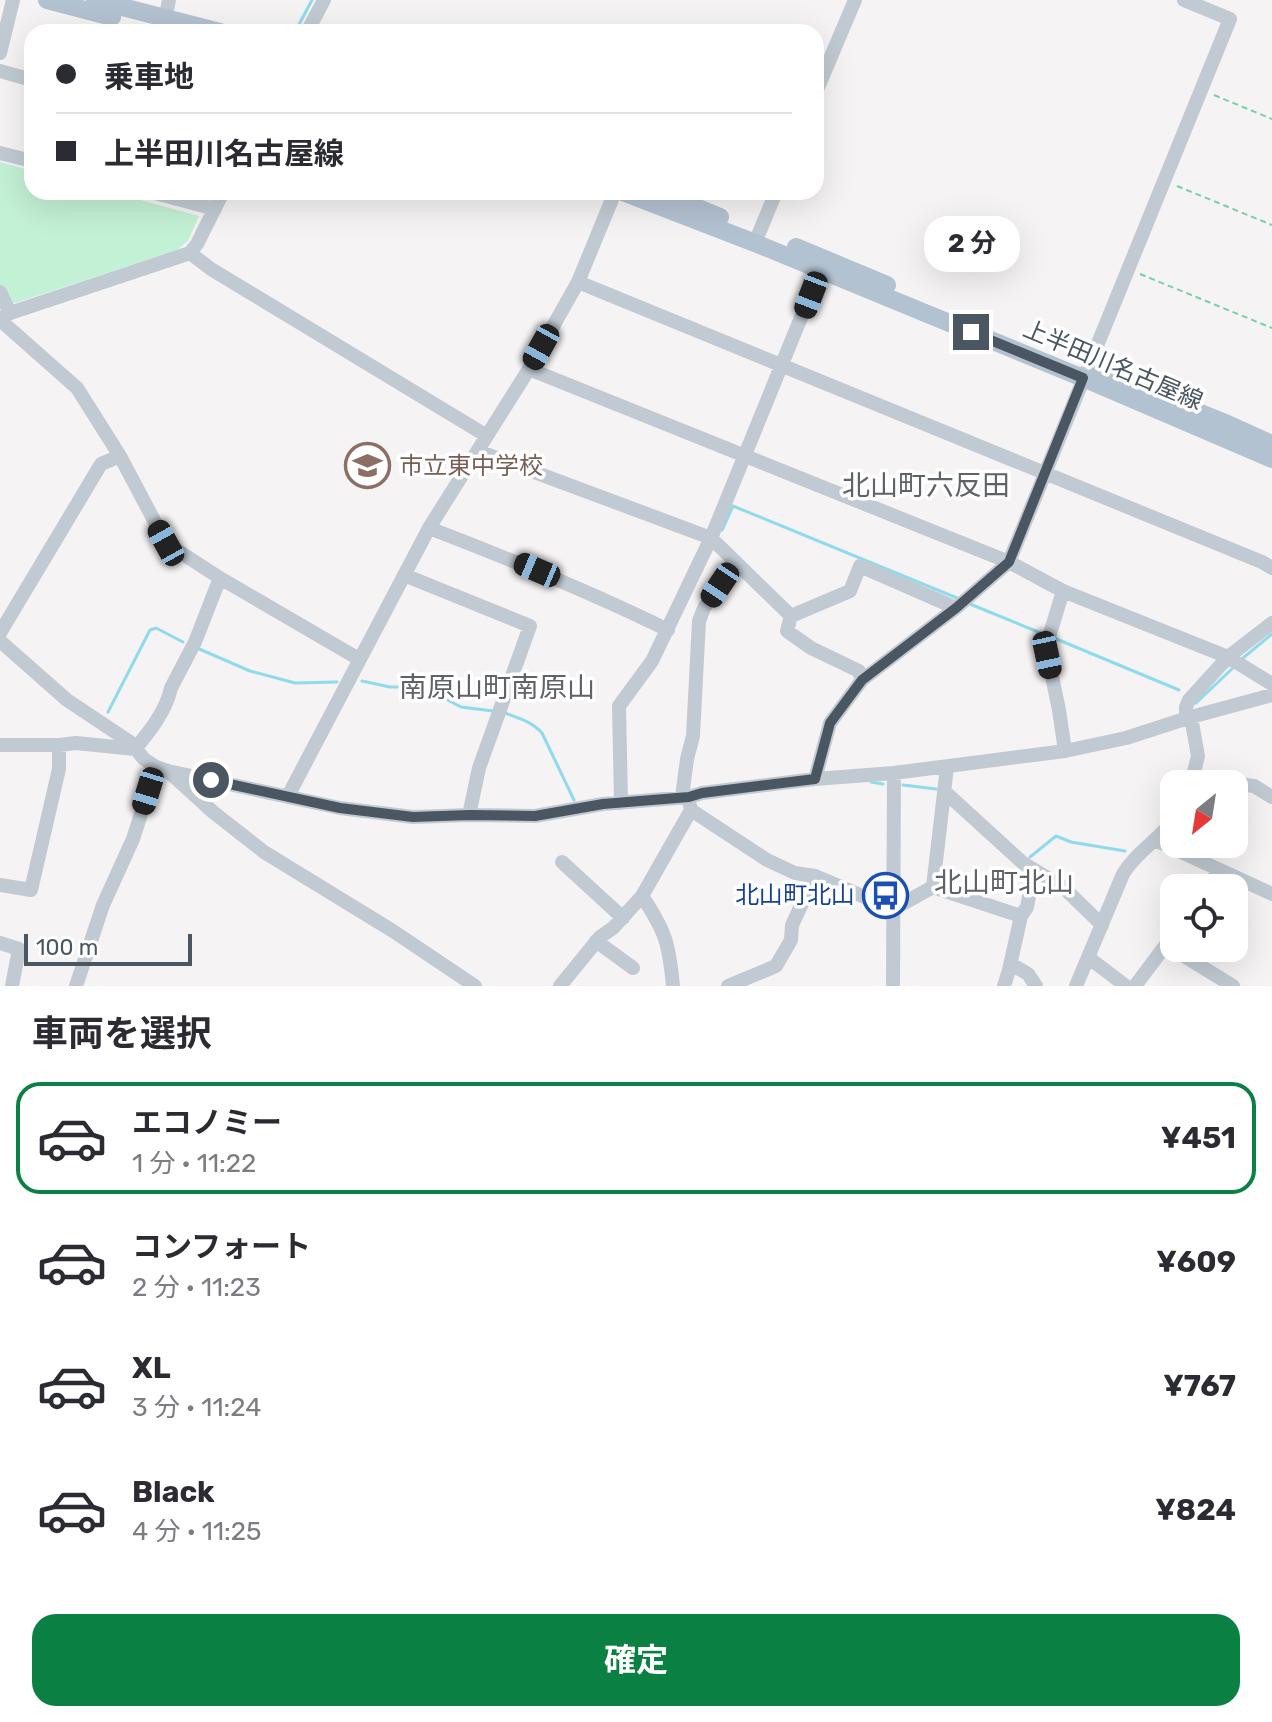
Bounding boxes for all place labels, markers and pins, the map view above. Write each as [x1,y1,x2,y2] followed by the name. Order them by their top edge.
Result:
[344,442,392,490] school or university icon: 市立東中学校
[399,452,543,480] place label: 市立東中学校
[862,871,910,919] bus stop icon: 北山町北山
[735,881,855,909] place label: 北山町北山

